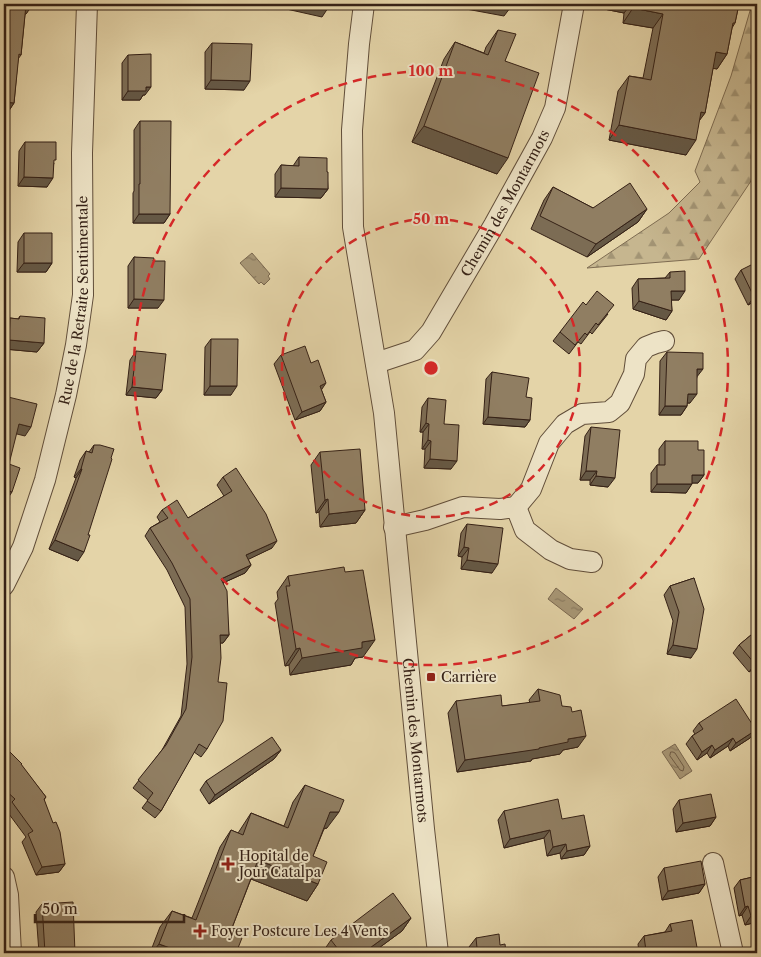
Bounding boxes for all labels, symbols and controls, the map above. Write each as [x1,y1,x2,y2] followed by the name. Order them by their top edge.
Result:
[409,61,453,80] text: 100 m
[457,127,553,280] street label: Chemin des Montarmots
[55,195,92,407] street label: Rue de la Retraite Sentimentale
[413,209,449,228] text: 50 m
[422,359,440,377] centre of rings
[399,657,432,824] street label: Chemin des Montarmots
[441,668,497,686] place label: Carrière
[425,671,437,683] marker: Carrière
[237,847,322,881] place label: Hopital de Jour Catalpa
[221,857,235,871] marker: Hopital de Jour Catalpa
[35,892,184,924] scale bar
[42,899,78,918] text: 50 m
[211,922,389,940] place label: Foyer Postcure Les 4 Vents
[193,924,207,938] marker: Foyer Postcure Les 4 Vents

